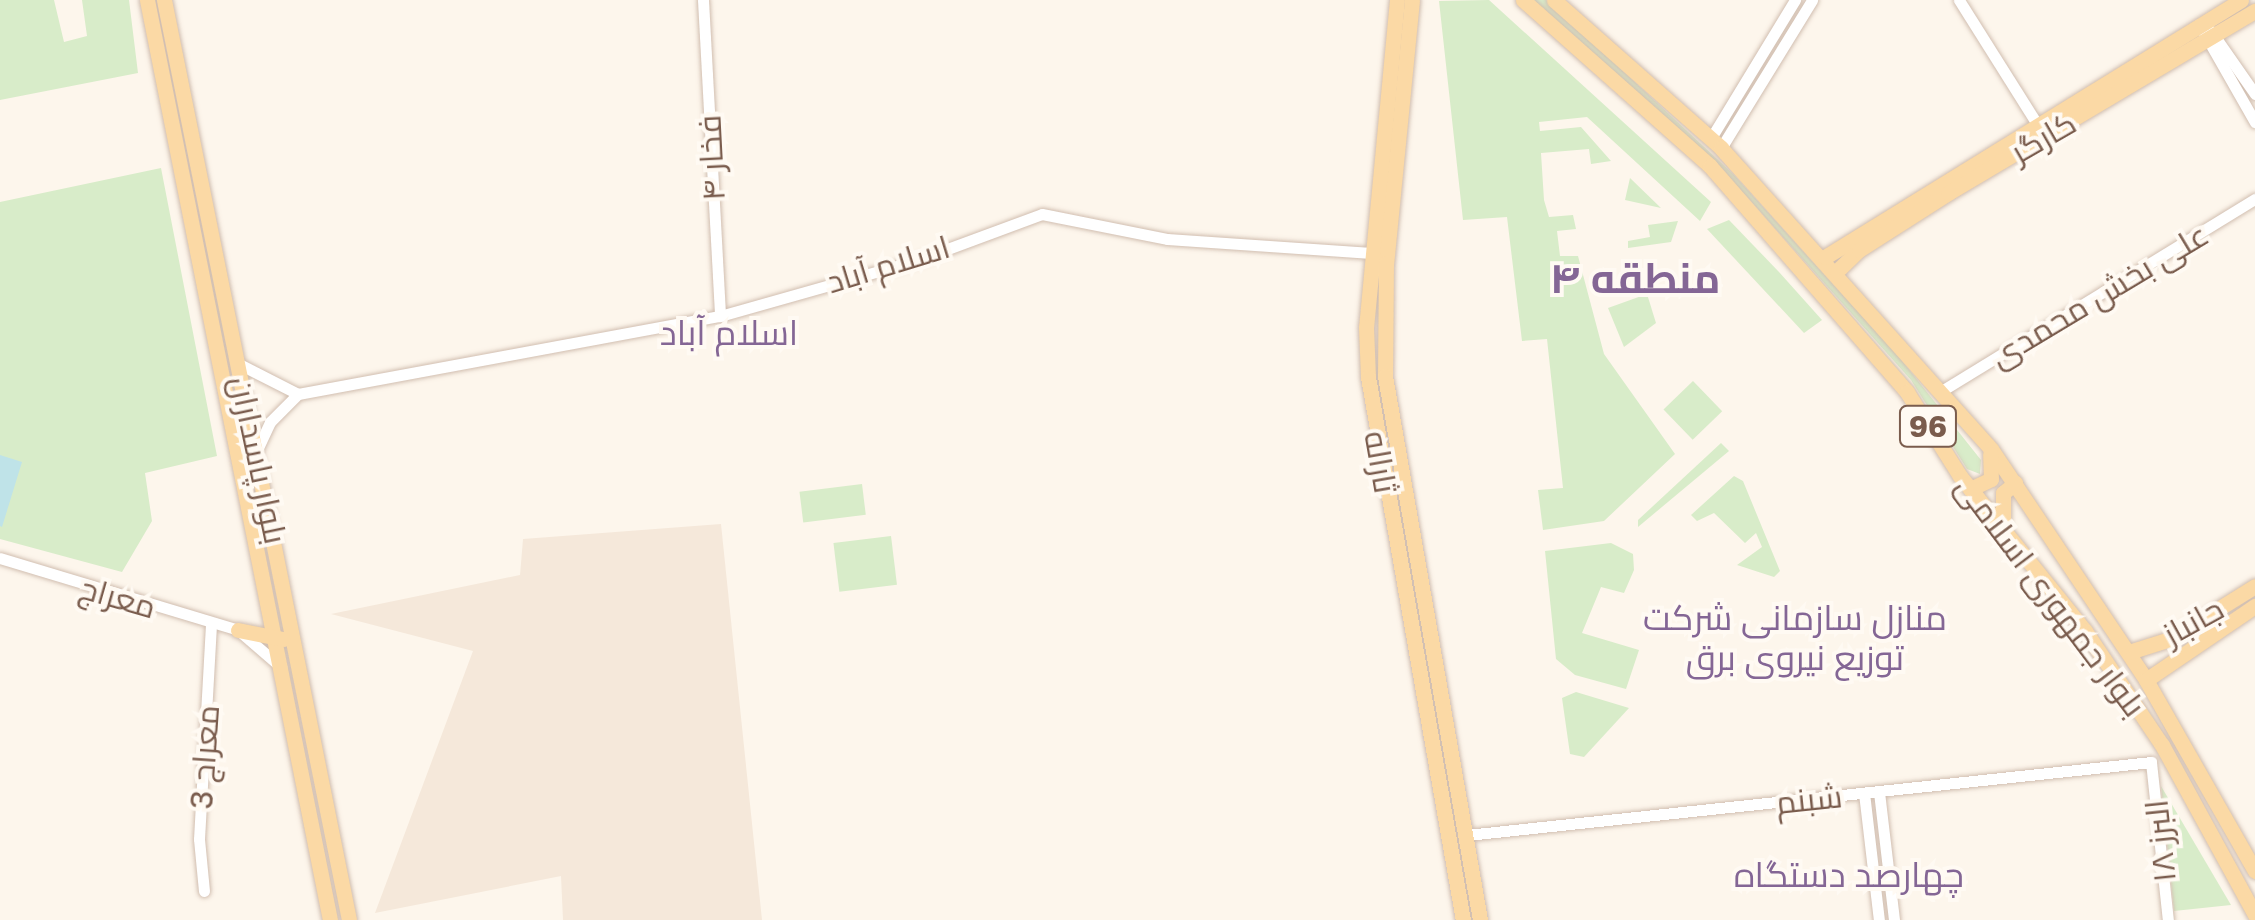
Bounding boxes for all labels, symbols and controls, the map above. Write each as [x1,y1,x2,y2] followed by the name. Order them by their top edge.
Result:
[2003,103,2083,171] street label: کارگر
[690,114,732,202] street label: فخار ۴
[1983,215,2215,375] street label: علی بخش محمدی
[822,227,954,301] street label: اسلام آباد
[1549,252,1721,302] district label: منطقه ۴
[660,311,798,353] district label: اسلام آباد
[223,373,295,547] street label: بلوار پاسداران
[1898,401,1958,451] road number: 96
[1357,428,1405,496] street label: ثاراله
[1948,468,2154,724] street label: بلوار جمهوری اسلامی
[75,568,161,626] street label: معراج
[2156,589,2230,653] street label: جانباز
[1643,596,1947,678] district label: منازل سازمانی شرکت توزیع نیروی برق
[181,704,227,810] street label: معراج 3
[1774,776,1844,822] street label: شبنم
[2137,798,2183,884] street label: البرز ۱۸
[1734,853,1964,895] district label: چهارصد دستگاه

